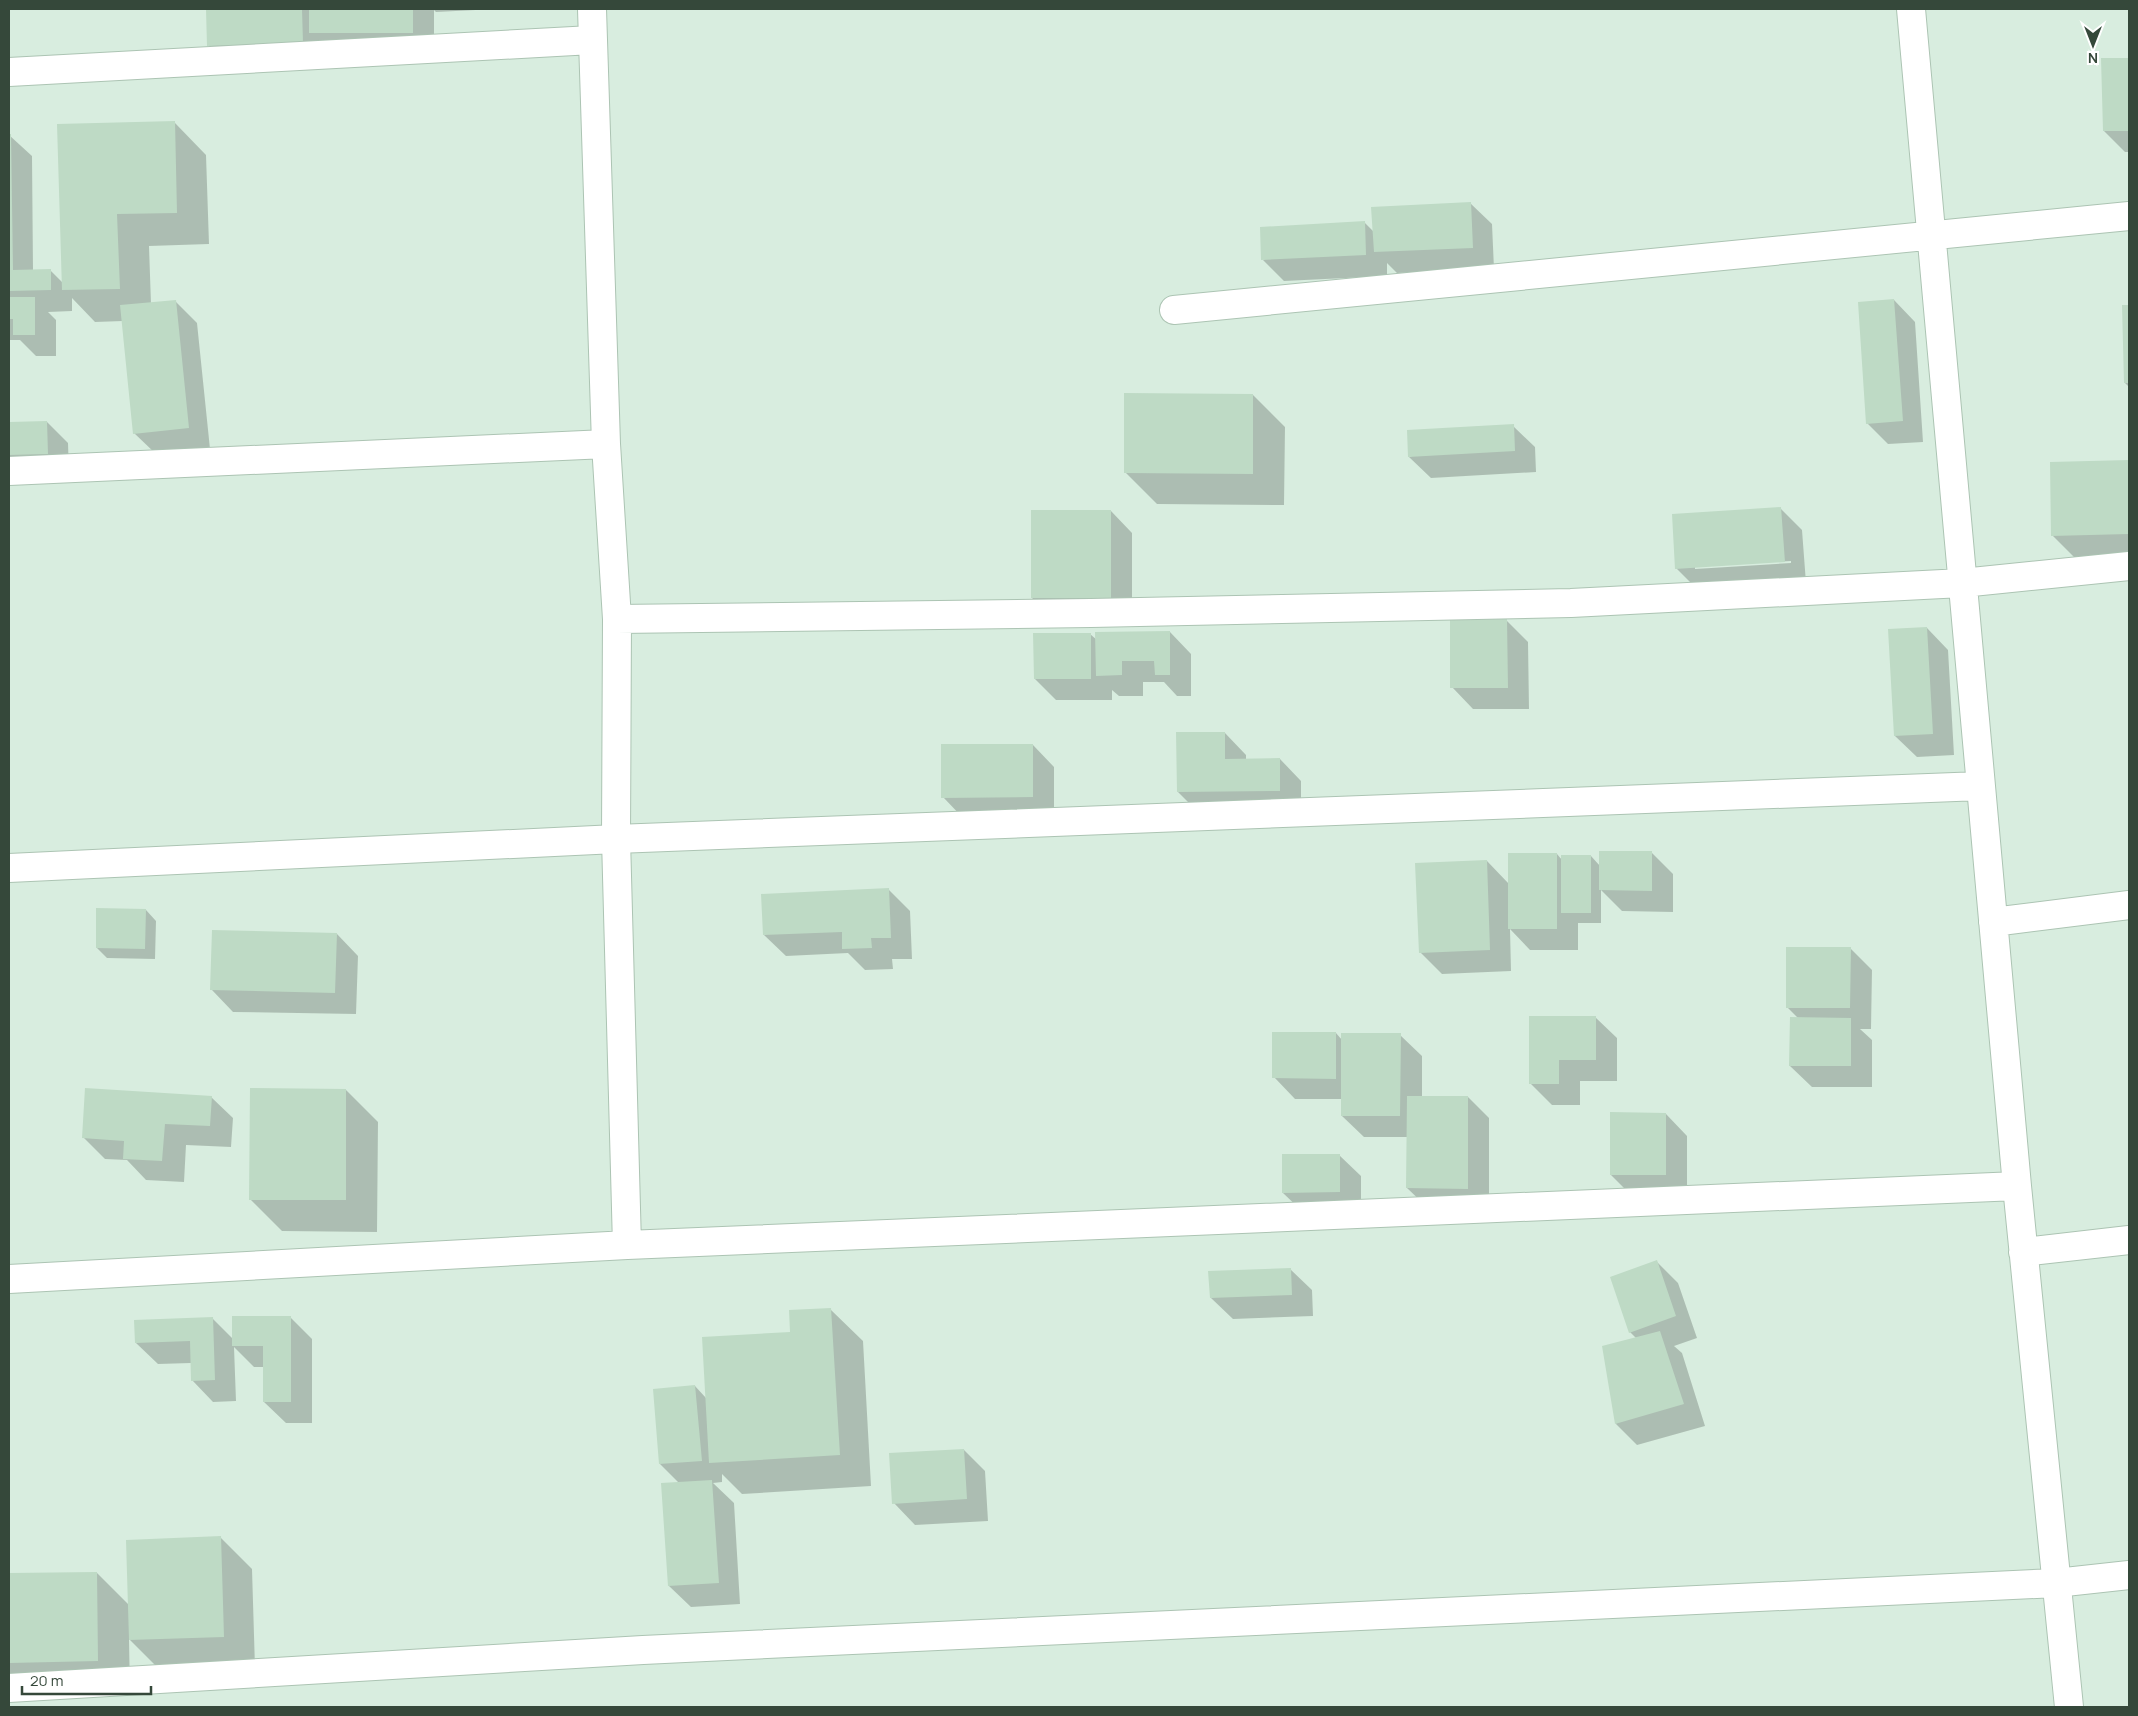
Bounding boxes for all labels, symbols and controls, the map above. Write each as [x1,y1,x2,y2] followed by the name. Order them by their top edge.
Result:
[2068,20,2118,70] north arrow
[2088,49,2098,68] text: N
[22,1664,151,1696] scale bar
[30,1670,63,1691] text: 20 m

